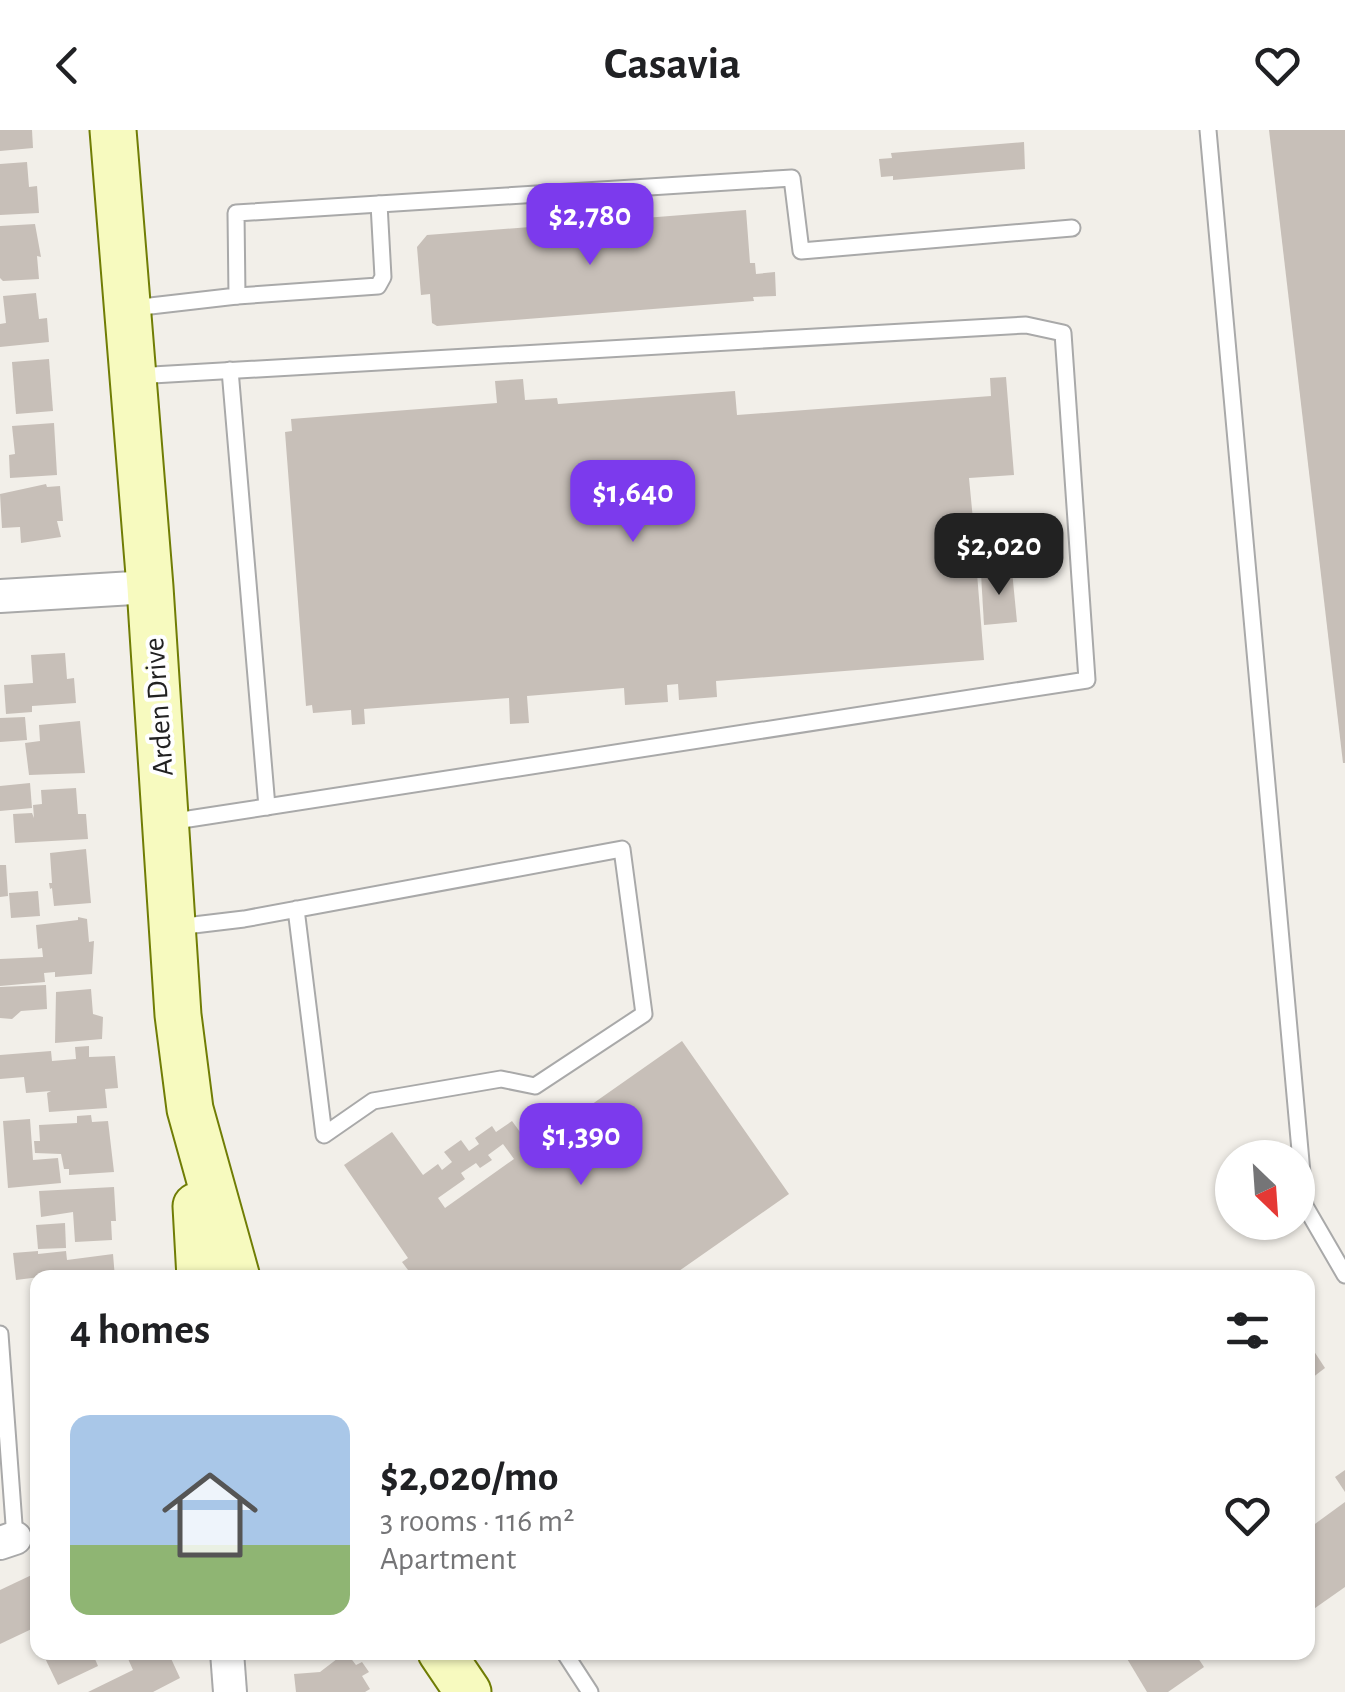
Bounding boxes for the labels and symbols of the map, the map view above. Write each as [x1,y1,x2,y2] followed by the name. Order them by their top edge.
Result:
[509,183,671,268] pin: $2,780
[552,460,714,545] pin: $1,640
[918,513,1080,598] pin: $2,020
[139,637,179,777] street label: Arden Drive
[500,1103,662,1188] pin: $1,390
[1215,1140,1315,1240] north arrow

